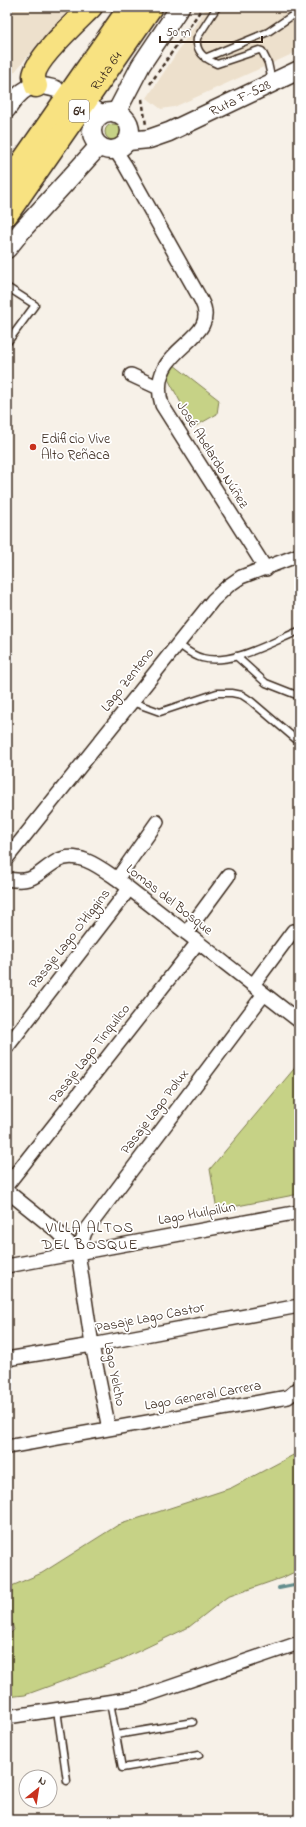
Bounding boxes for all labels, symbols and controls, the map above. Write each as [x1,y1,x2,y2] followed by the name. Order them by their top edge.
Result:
[160,18,262,44] scale bar
[166,24,190,42] text: 50 m
[85,47,128,95] street label: Ruta 64
[206,74,274,122] street label: Ruta F-528
[69,100,89,122] road number: 64
[171,397,253,513] street label: José Abelardo Núñez
[41,429,111,466] place label: Edificio Vive Alto Reñaca
[28,442,38,452] marker: Edificio Vive Alto Reñaca
[96,644,160,717] street label: Lago Zenteno
[121,859,218,941] street label: Lomas del Bosque
[24,884,117,994] street label: Pasaje Lago O'Higgins
[44,1000,136,1109] street label: Pasaje Lago Tinquilco
[116,1065,195,1160] street label: Pasaje Lago Polux
[157,1197,238,1232] street label: Lago Huilpilún
[40,1217,139,1256] district label: VILLA ALTOS DEL BOSQUE
[94,1297,207,1340] street label: Pasaje Lago Castor
[97,1340,131,1408] street label: Lago Yelcho
[143,1375,263,1418] street label: Lago General Carrera
[18,1769,58,1809] north arrow
[35,1772,50,1790] text: N

